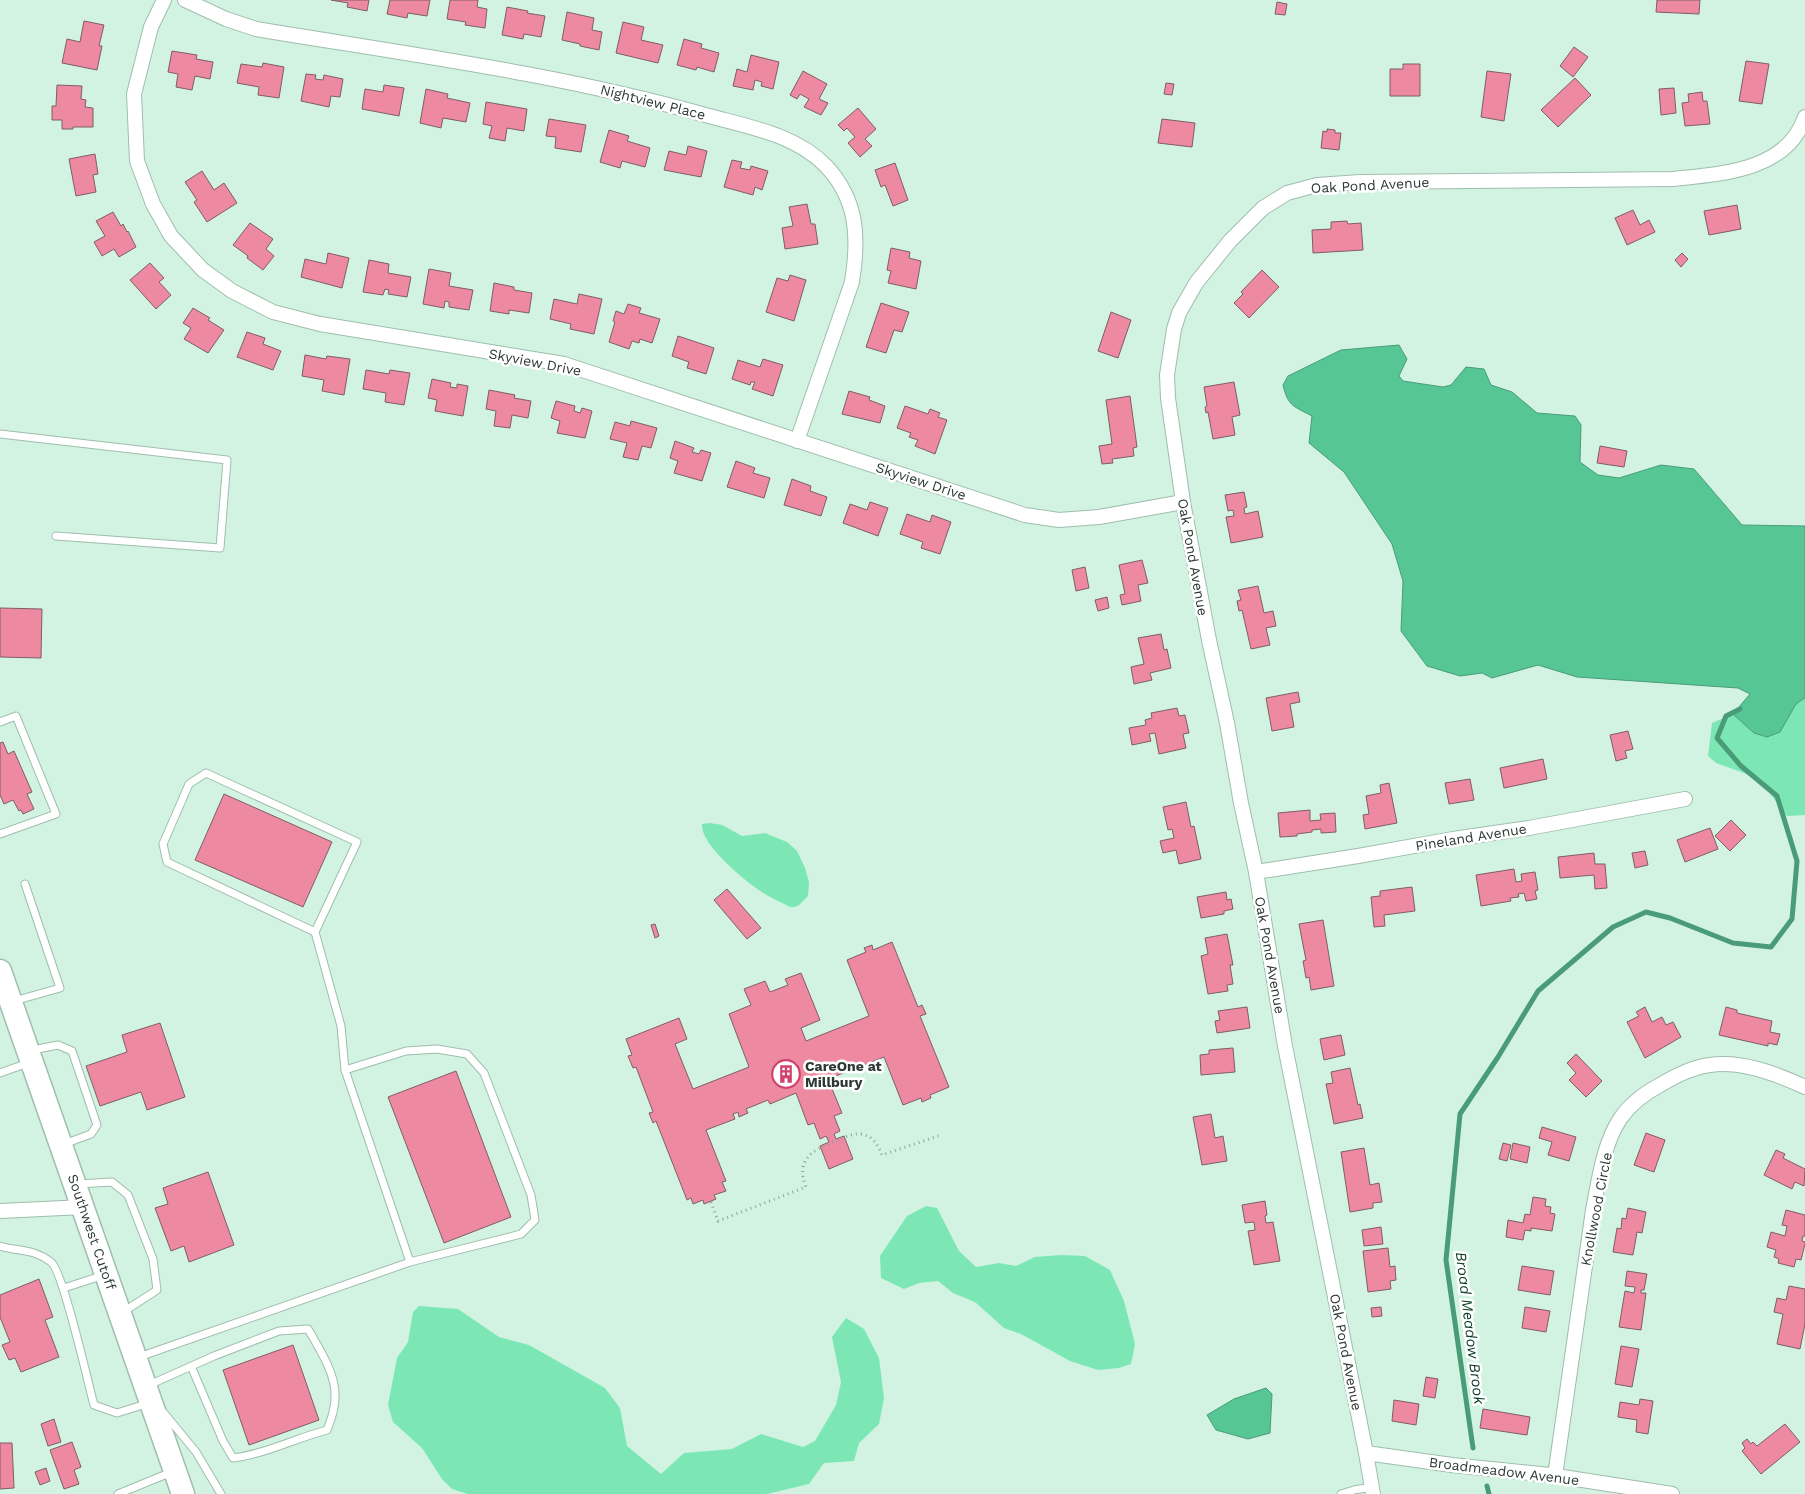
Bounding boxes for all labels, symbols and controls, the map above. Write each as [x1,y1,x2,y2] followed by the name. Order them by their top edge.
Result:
[599,81,707,123] street label: Nightview Place
[1310,174,1430,196] street label: Oak Pond Avenue
[487,345,583,379] street label: Skyview Drive
[874,459,968,503] street label: Skyview Drive
[1175,497,1211,617] street label: Oak Pond Avenue
[1414,820,1528,854] street label: Pineland Avenue
[1252,895,1288,1015] street label: Oak Pond Avenue
[805,1058,882,1090] place label: CareOne at Millbury
[771,1059,801,1089] building icon: CareOne at Millbury
[1577,1151,1615,1267] street label: Knollwood Circle
[65,1172,119,1292] street label: Southwest Cutoff
[1452,1251,1488,1406] water label: Broad Meadow Brook
[1327,1292,1365,1412] street label: Oak Pond Avenue
[1428,1454,1580,1488] street label: Broadmeadow Avenue

